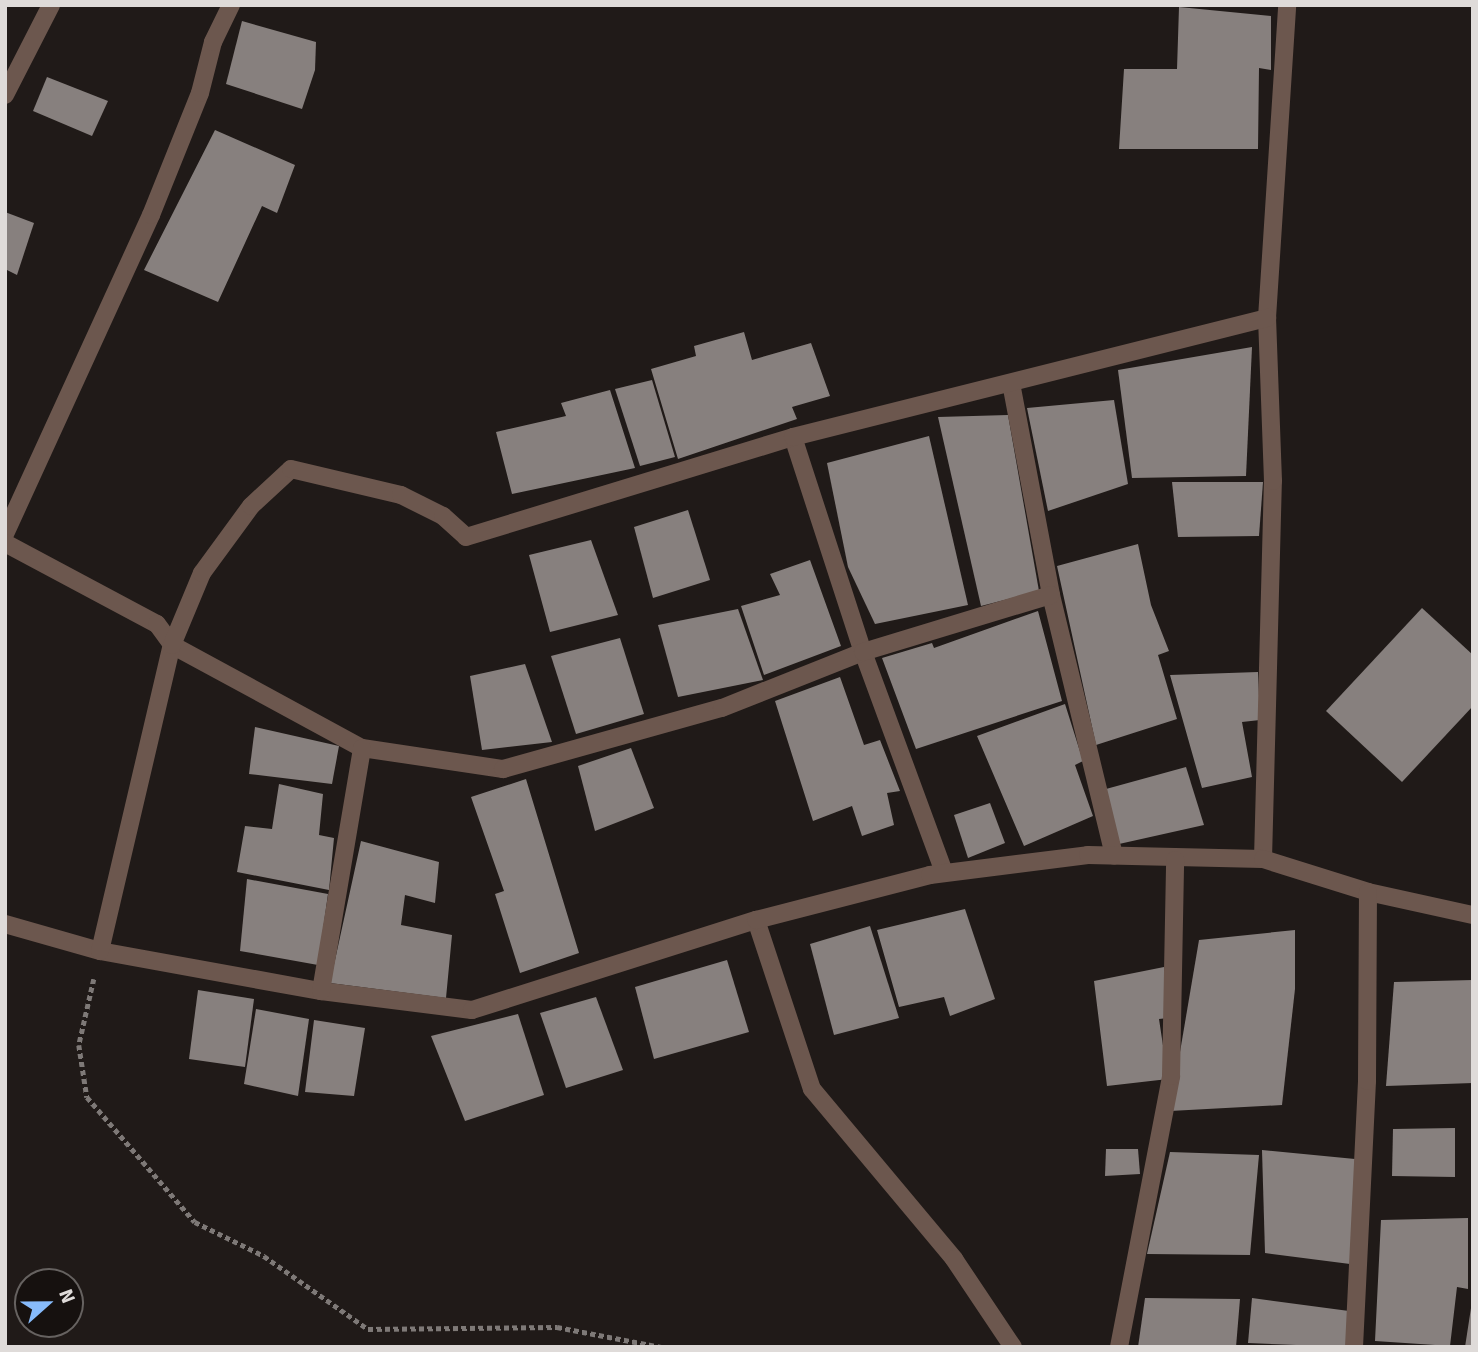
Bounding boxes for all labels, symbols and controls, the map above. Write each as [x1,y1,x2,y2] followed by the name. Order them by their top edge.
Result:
[14,1268,84,1338] north arrow
[53,1286,80,1307] text: N

